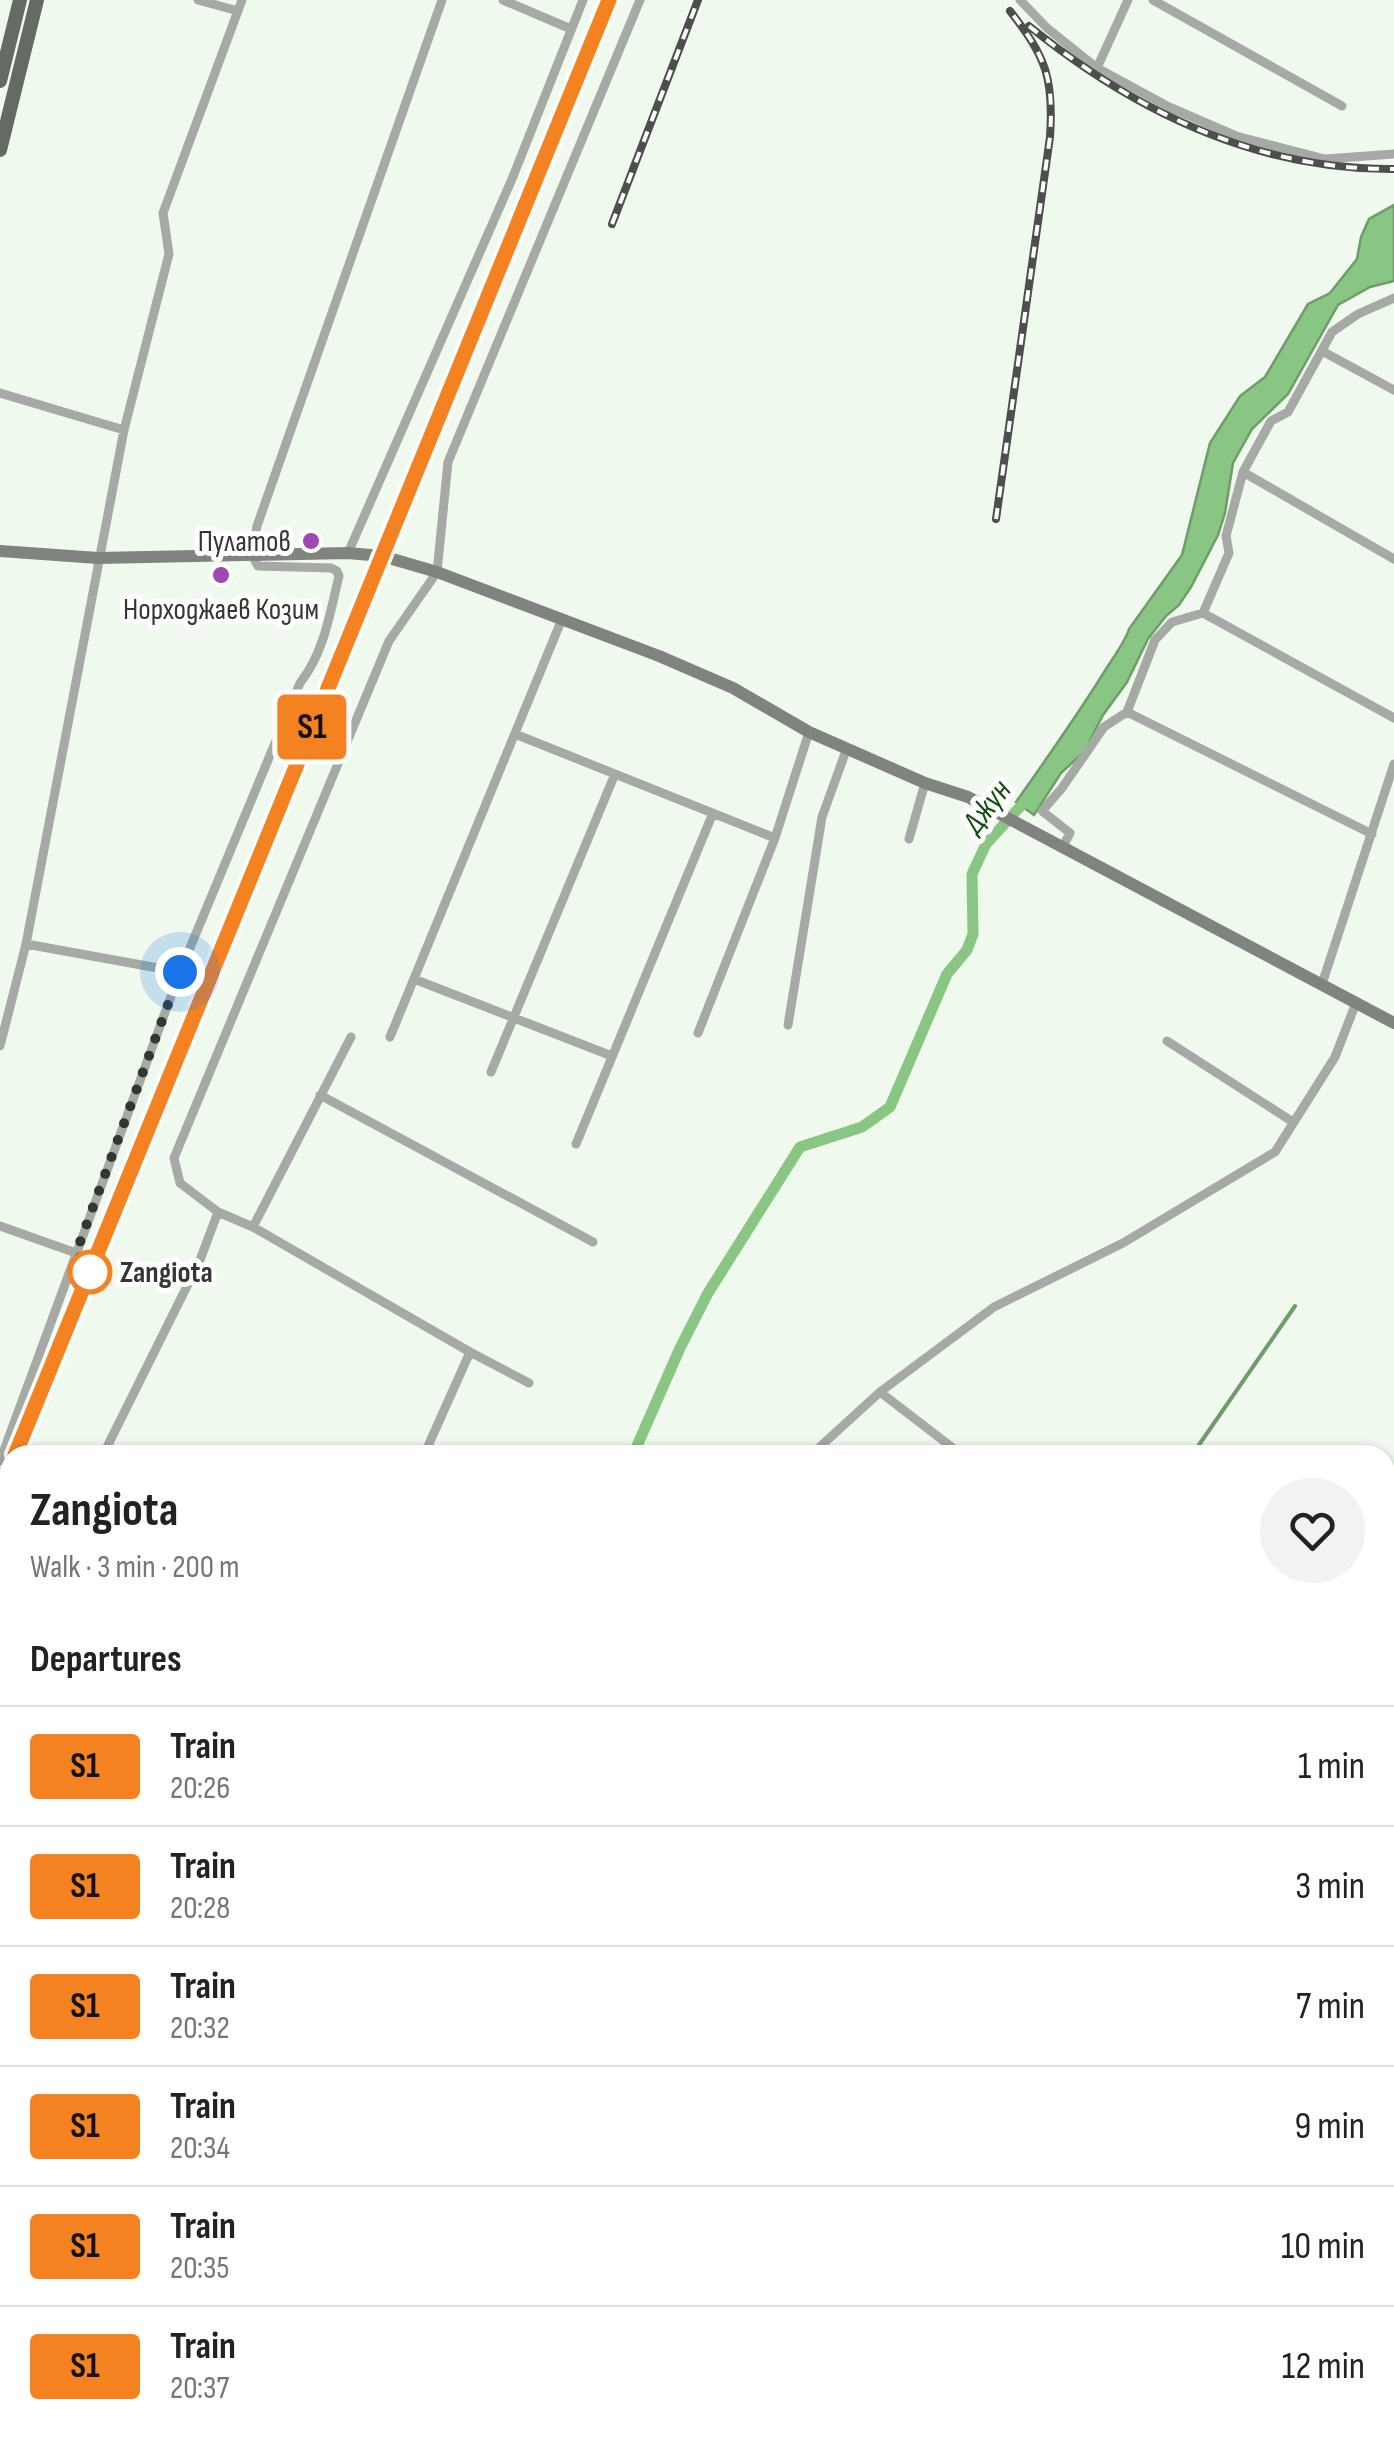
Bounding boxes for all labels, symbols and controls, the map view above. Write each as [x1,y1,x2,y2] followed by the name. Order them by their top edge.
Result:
[198,524,291,560] place label: Пулатов
[300,530,322,552] marker: Пулатов
[210,564,232,586] marker: Норходжаев Козим
[123,592,319,628] place label: Норходжаев Козим
[267,694,357,760] line badge: S1
[297,706,327,749] text: S1
[953,772,1020,843] water label: Джун
[155,947,205,997] your location
[69,1251,111,1293] marker: Zangiota
[120,1255,213,1291] place label: Zangiota
[1260,1478,1365,1583] button: heart
[30,1482,178,1539] text: Zangiota
[30,1548,240,1587] text: Walk · 3 min · 200 m
[30,1637,182,1682] text: Departures
[170,1724,236,1769] text: Train
[1298,1744,1365,1789] text: 1 min
[70,1745,100,1788] text: S1
[170,1769,230,1808] text: 20:26
[170,1844,236,1889] text: Train
[1295,1864,1365,1909] text: 3 min
[70,1865,100,1908] text: S1
[170,1889,230,1928] text: 20:28
[170,1964,236,2009] text: Train
[1296,1984,1365,2029] text: 7 min
[70,1985,100,2028] text: S1
[170,2009,230,2048] text: 20:32
[170,2084,236,2129] text: Train
[1294,2104,1365,2149] text: 9 min
[70,2105,100,2148] text: S1
[170,2129,230,2168] text: 20:34
[170,2204,236,2249] text: Train
[1281,2224,1365,2269] text: 10 min
[70,2225,100,2268] text: S1
[170,2249,229,2288] text: 20:35
[170,2324,236,2369] text: Train
[1282,2344,1365,2389] text: 12 min
[70,2345,100,2388] text: S1
[170,2369,229,2408] text: 20:37

